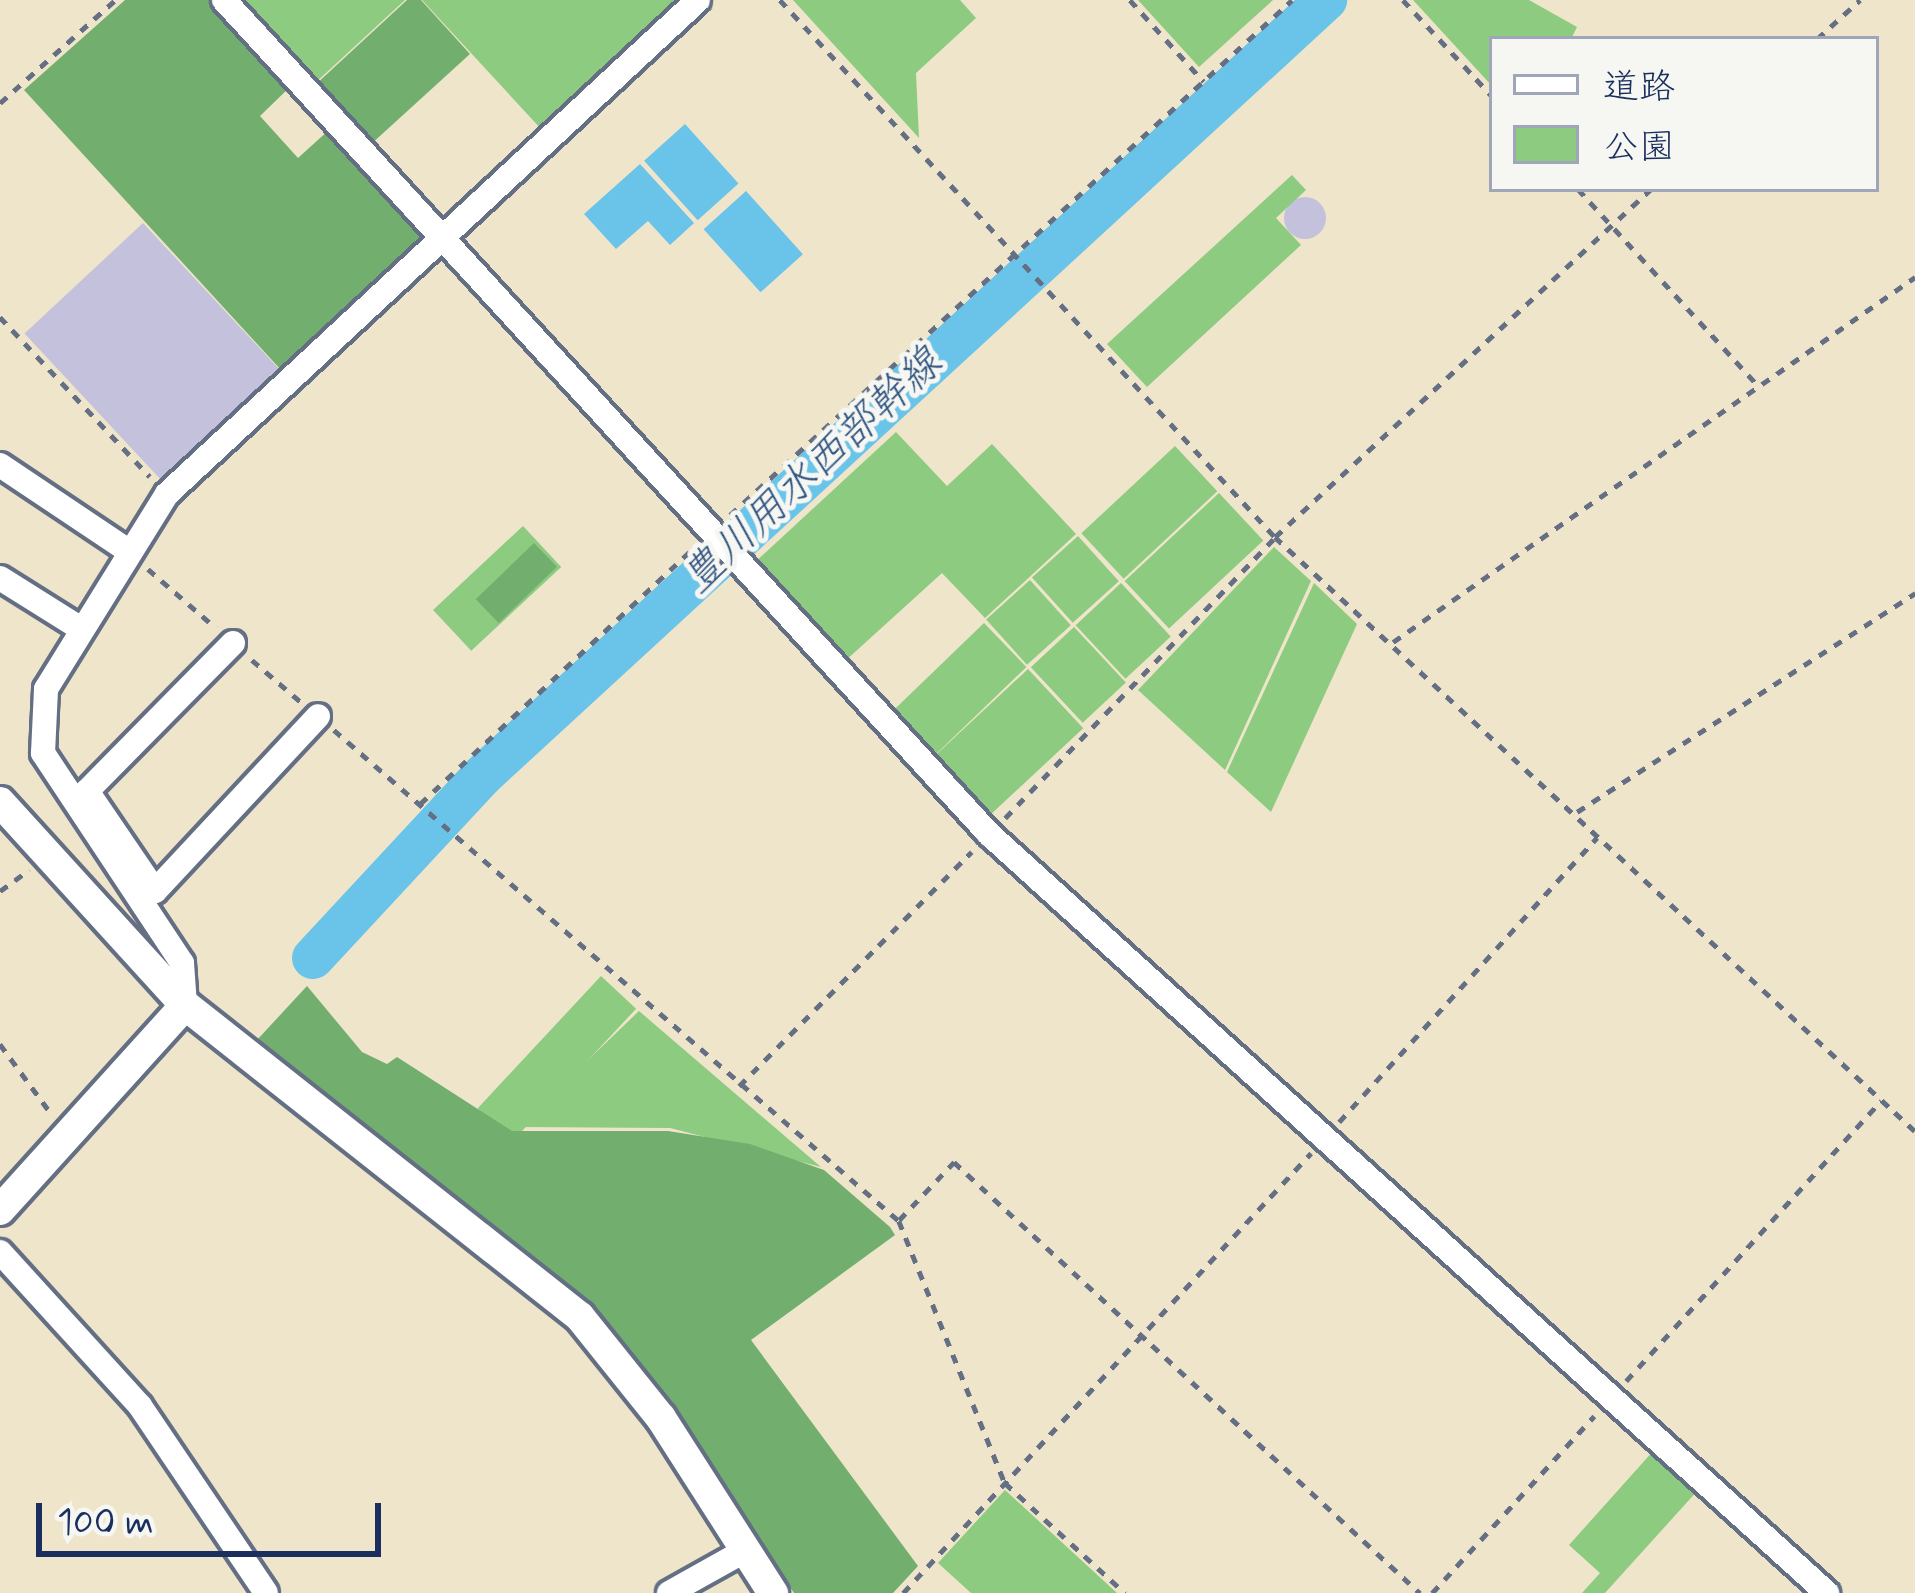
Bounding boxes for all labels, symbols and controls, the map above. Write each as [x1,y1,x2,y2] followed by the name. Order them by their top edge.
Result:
[1489,36,1879,192] legend
[1603,65,1675,112] text: 道路
[1603,125,1675,172] text: 公園
[673,339,953,605] water label: 豊川用水西部幹線
[42,1479,387,1553] scale bar
[57,1500,154,1547] text: 100 m

